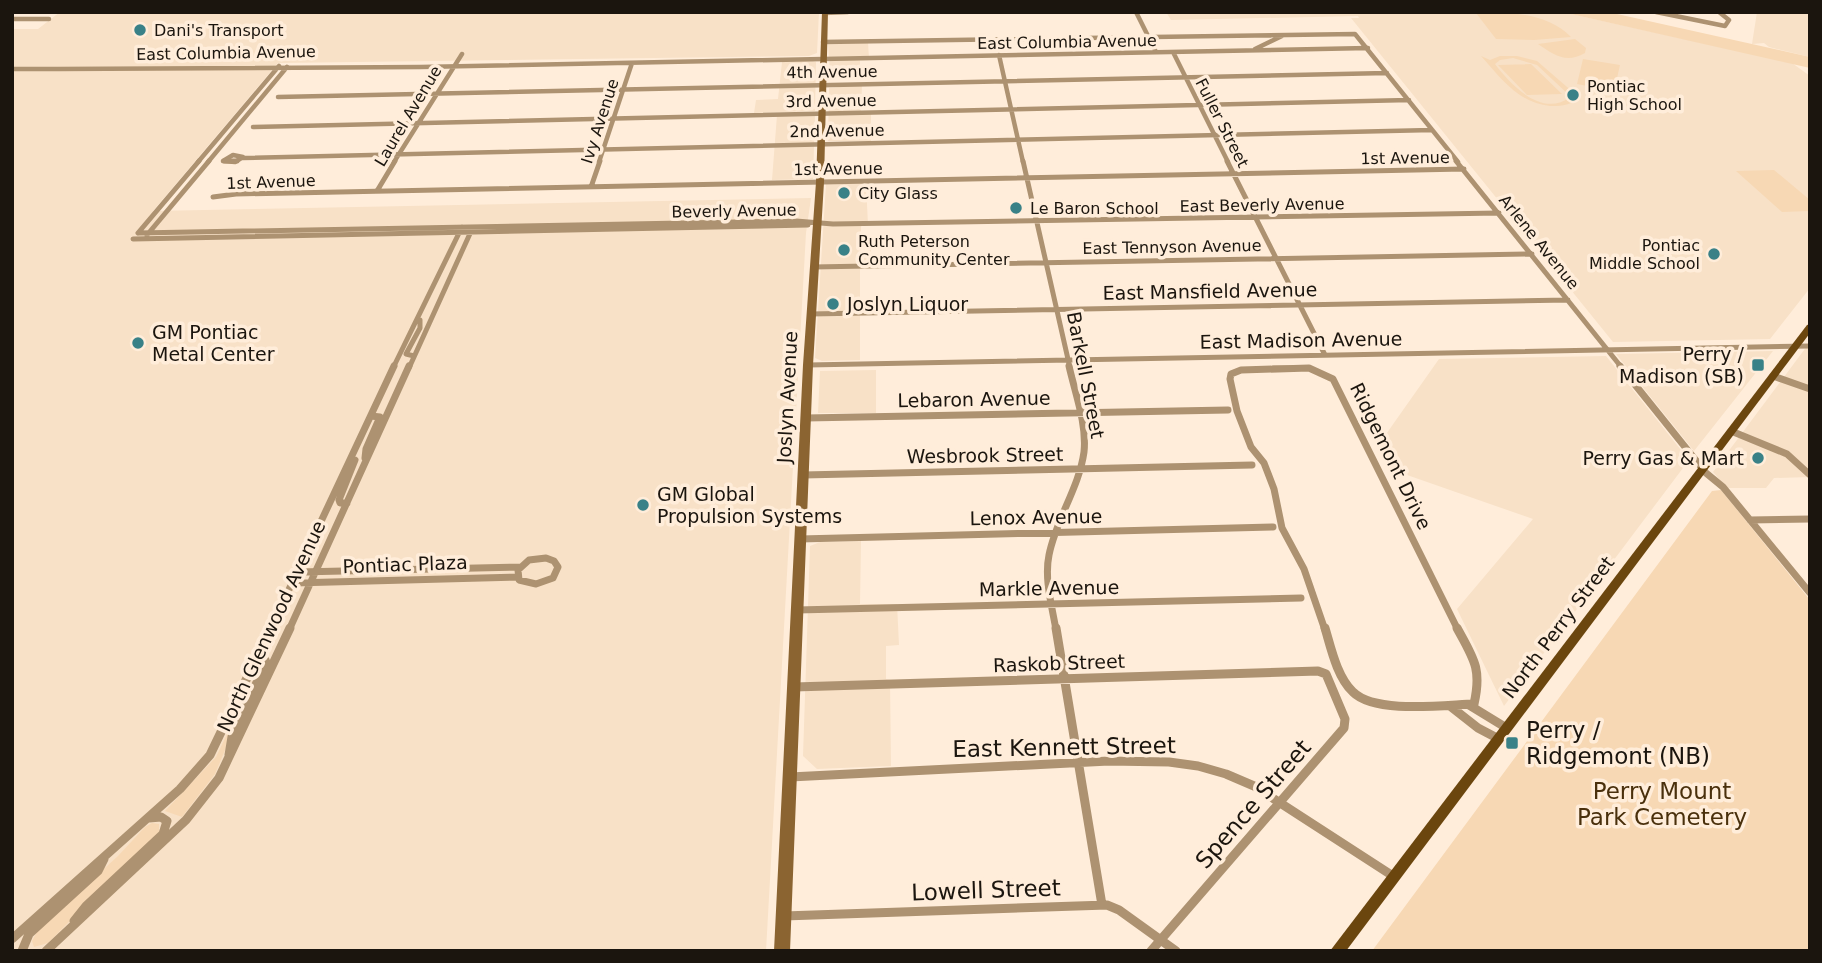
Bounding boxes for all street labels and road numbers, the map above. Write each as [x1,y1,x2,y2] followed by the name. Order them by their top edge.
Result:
[977,31,1157,53] street label: East Columbia Avenue
[136,42,316,64] street label: East Columbia Avenue
[371,62,445,170] street label: Laurel Avenue
[786,62,878,82] street label: 4th Avenue
[1191,75,1253,171] street label: Fuller Street
[577,76,623,166] street label: Ivy Avenue
[785,91,877,111] street label: 3rd Avenue
[789,121,885,141] street label: 2nd Avenue
[1360,148,1450,168] street label: 1st Avenue
[793,159,883,179] street label: 1st Avenue
[226,171,316,193] street label: 1st Avenue
[1495,191,1583,293] street label: Arlene Avenue
[1179,194,1345,216] street label: East Beverly Avenue
[671,200,797,222] street label: Beverly Avenue
[1082,236,1262,258] street label: East Tennyson Avenue
[1103,278,1317,304] street label: East Mansfield Avenue
[1063,310,1109,440] street label: Barkell Street
[1200,327,1402,353] street label: East Madison Avenue
[772,330,801,465] street label: Joslyn Avenue
[1346,379,1436,533] street label: Ridgemont Drive
[897,387,1051,411] street label: Lebaron Avenue
[906,443,1064,467] street label: Wesbrook Street
[969,505,1103,529] street label: Lenox Avenue
[212,517,330,735] street label: North Glenwood Avenue
[342,551,468,577] street label: Pontiac Plaza
[1497,552,1619,702] street label: North Perry Street
[979,576,1119,600] street label: Markle Avenue
[993,650,1125,676] street label: Raskob Street
[952,732,1176,762] street label: East Kennett Street
[1190,734,1316,874] street label: Spence Street
[911,874,1061,906] street label: Lowell Street

